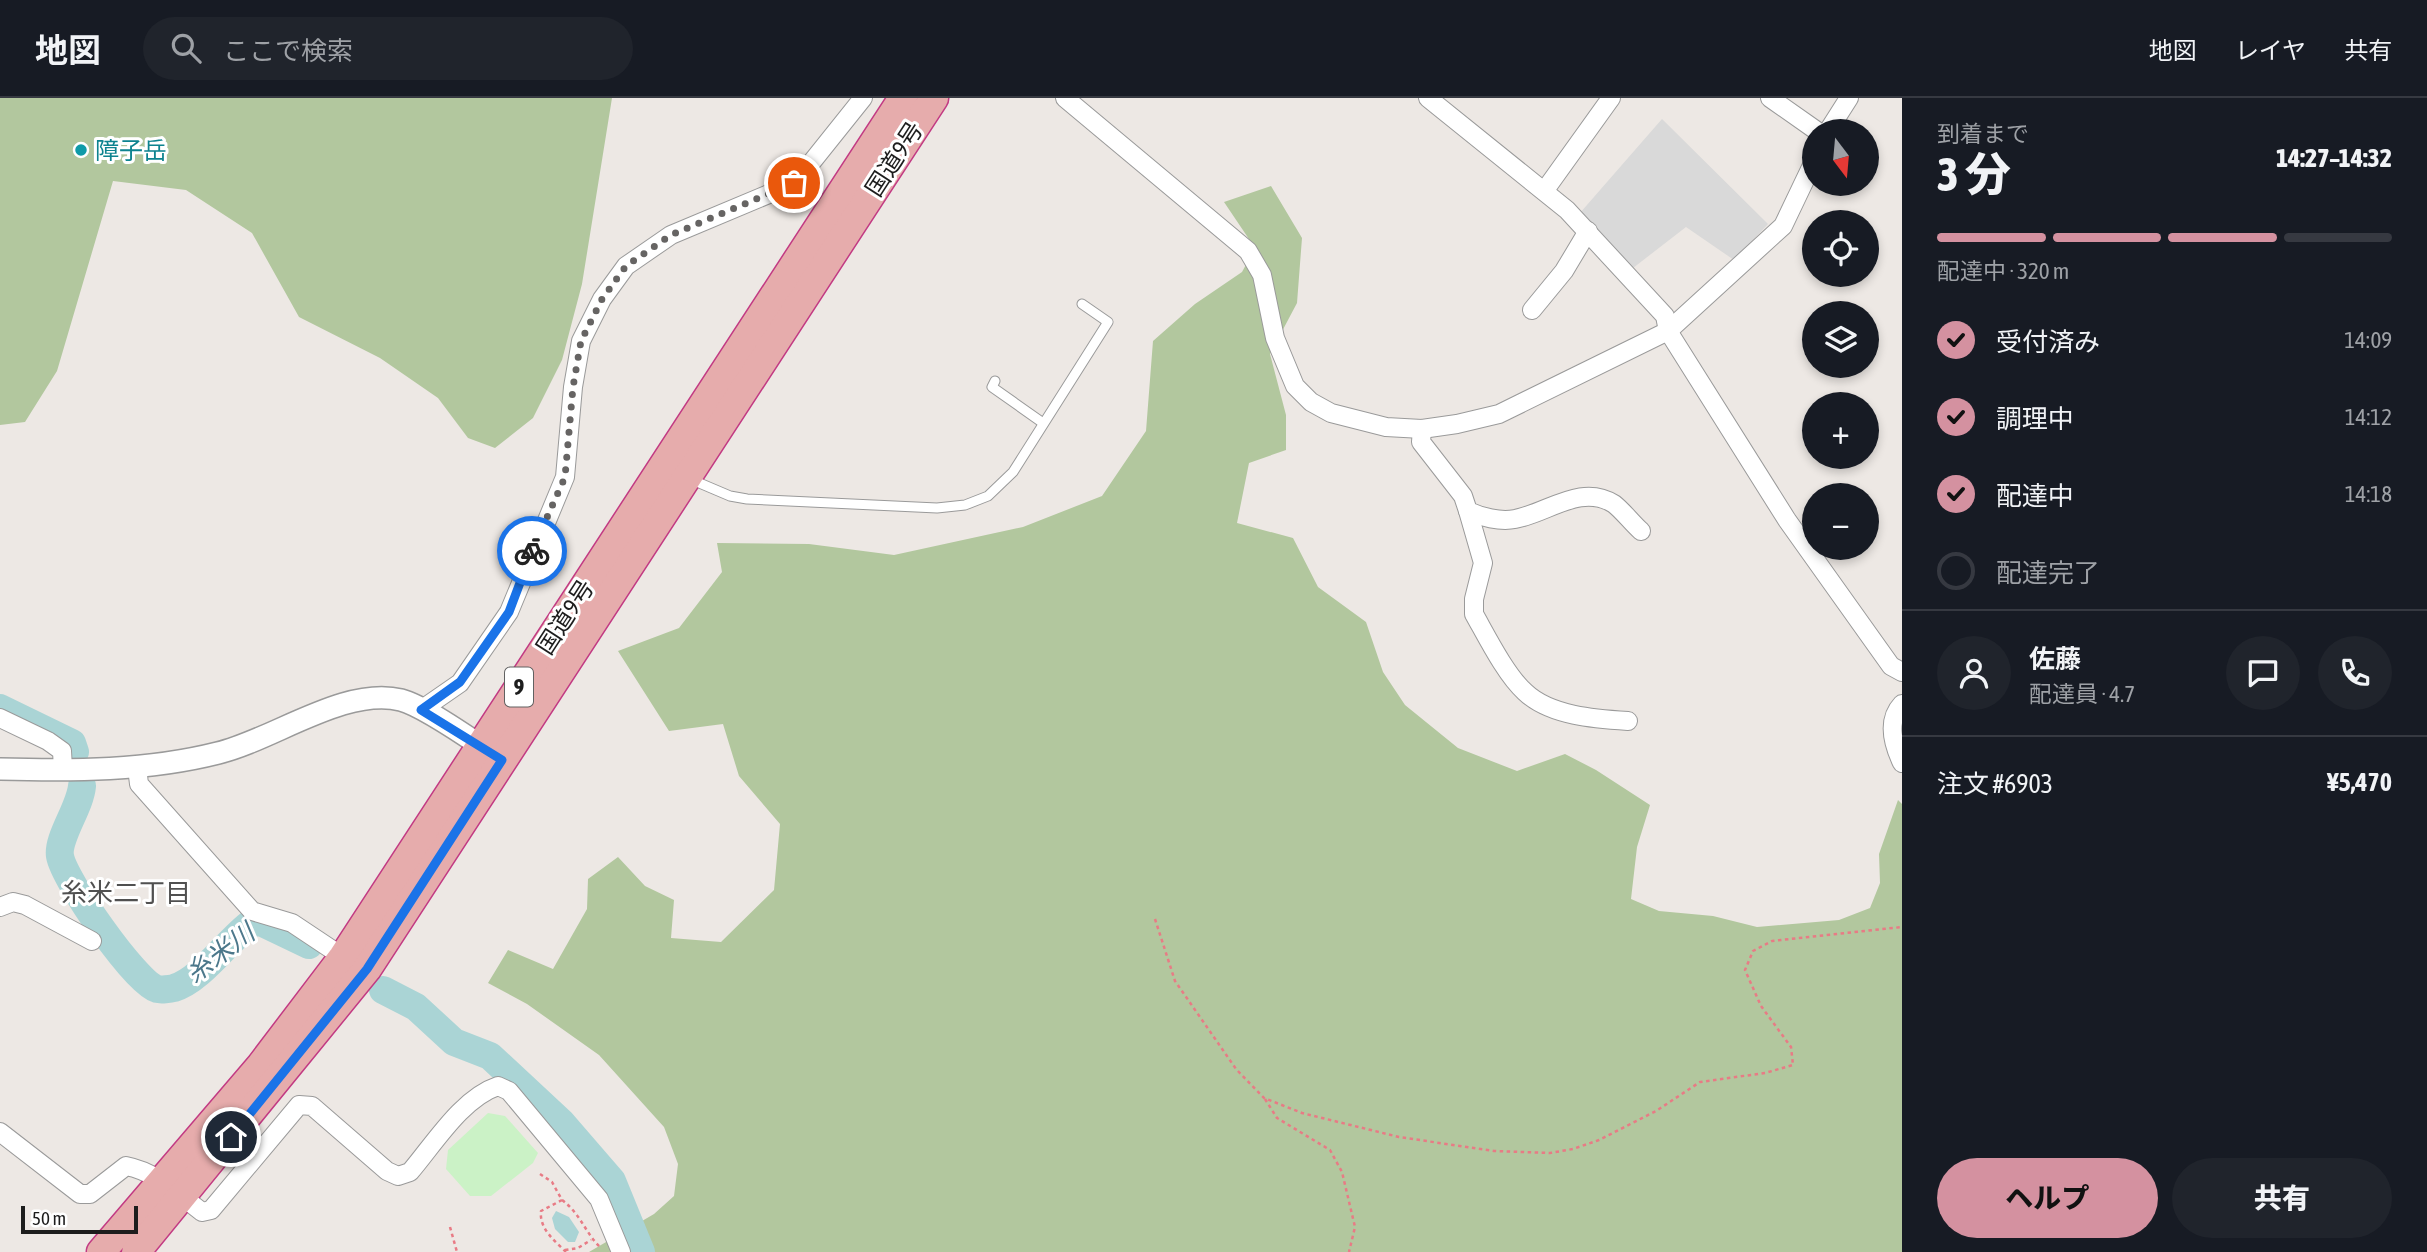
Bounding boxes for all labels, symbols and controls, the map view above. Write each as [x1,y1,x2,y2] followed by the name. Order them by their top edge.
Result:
[143,17,633,80] search box
[167,29,205,67] icon: search
[35,31,101,69] text: 地図
[223,36,353,66] text: ここで検索
[2149,37,2197,64] text: 地図
[2235,37,2306,64] text: レイヤ
[2344,37,2392,64] text: 共有
[860,117,928,201] street label: 国道9号
[1802,119,1880,196] north arrow
[1802,119,1879,560] map controls
[1937,121,2029,147] text: 到着まで
[95,137,167,164] place label: 障子岳
[73,142,89,158] marker: 障子岳
[2276,143,2392,173] text: 14:27–14:32
[1937,148,2011,201] text: 3 分
[764,153,824,213] pin
[775,164,813,202] icon: bag
[1802,210,1879,287] button: locate
[1937,258,2069,284] text: 配達中 · 320 m
[1802,301,1879,378] button: layers
[1937,321,1975,359] icon: check
[1996,327,2100,357] text: 受付済み
[2344,327,2392,353] text: 14:09
[1802,392,1879,469] button: +
[1937,398,1975,436] icon: check
[1996,404,2074,434] text: 調理中
[2345,404,2392,430] text: 14:12
[1937,475,1975,513] icon: check
[1996,481,2074,511] text: 配達中
[2345,481,2392,507] text: 14:18
[1802,483,1879,560] button: −
[497,516,567,586] courier
[513,532,551,570] icon: bike
[1996,558,2100,588] text: 配達完了
[531,575,599,659] street label: 国道9号
[1937,636,2011,710] button: person
[2226,636,2300,710] button: chat
[2318,636,2392,710] button: phone
[2029,644,2081,674] text: 佐藤
[505,667,533,706] road number: 9
[2029,681,2135,707] text: 配達員 · 4.7
[2327,767,2392,797] text: ¥5,470
[1937,769,2053,799] text: 注文 #6903
[61,878,191,908] district label: 糸米二丁目
[180,916,263,988] water label: 糸米川
[201,1107,261,1167] pin
[212,1118,250,1156] icon: home
[1937,1158,2158,1238] button: ヘルプ
[2172,1158,2392,1238] button: 共有
[21,1203,138,1235] scale bar
[32,1207,66,1229] text: 50 m

